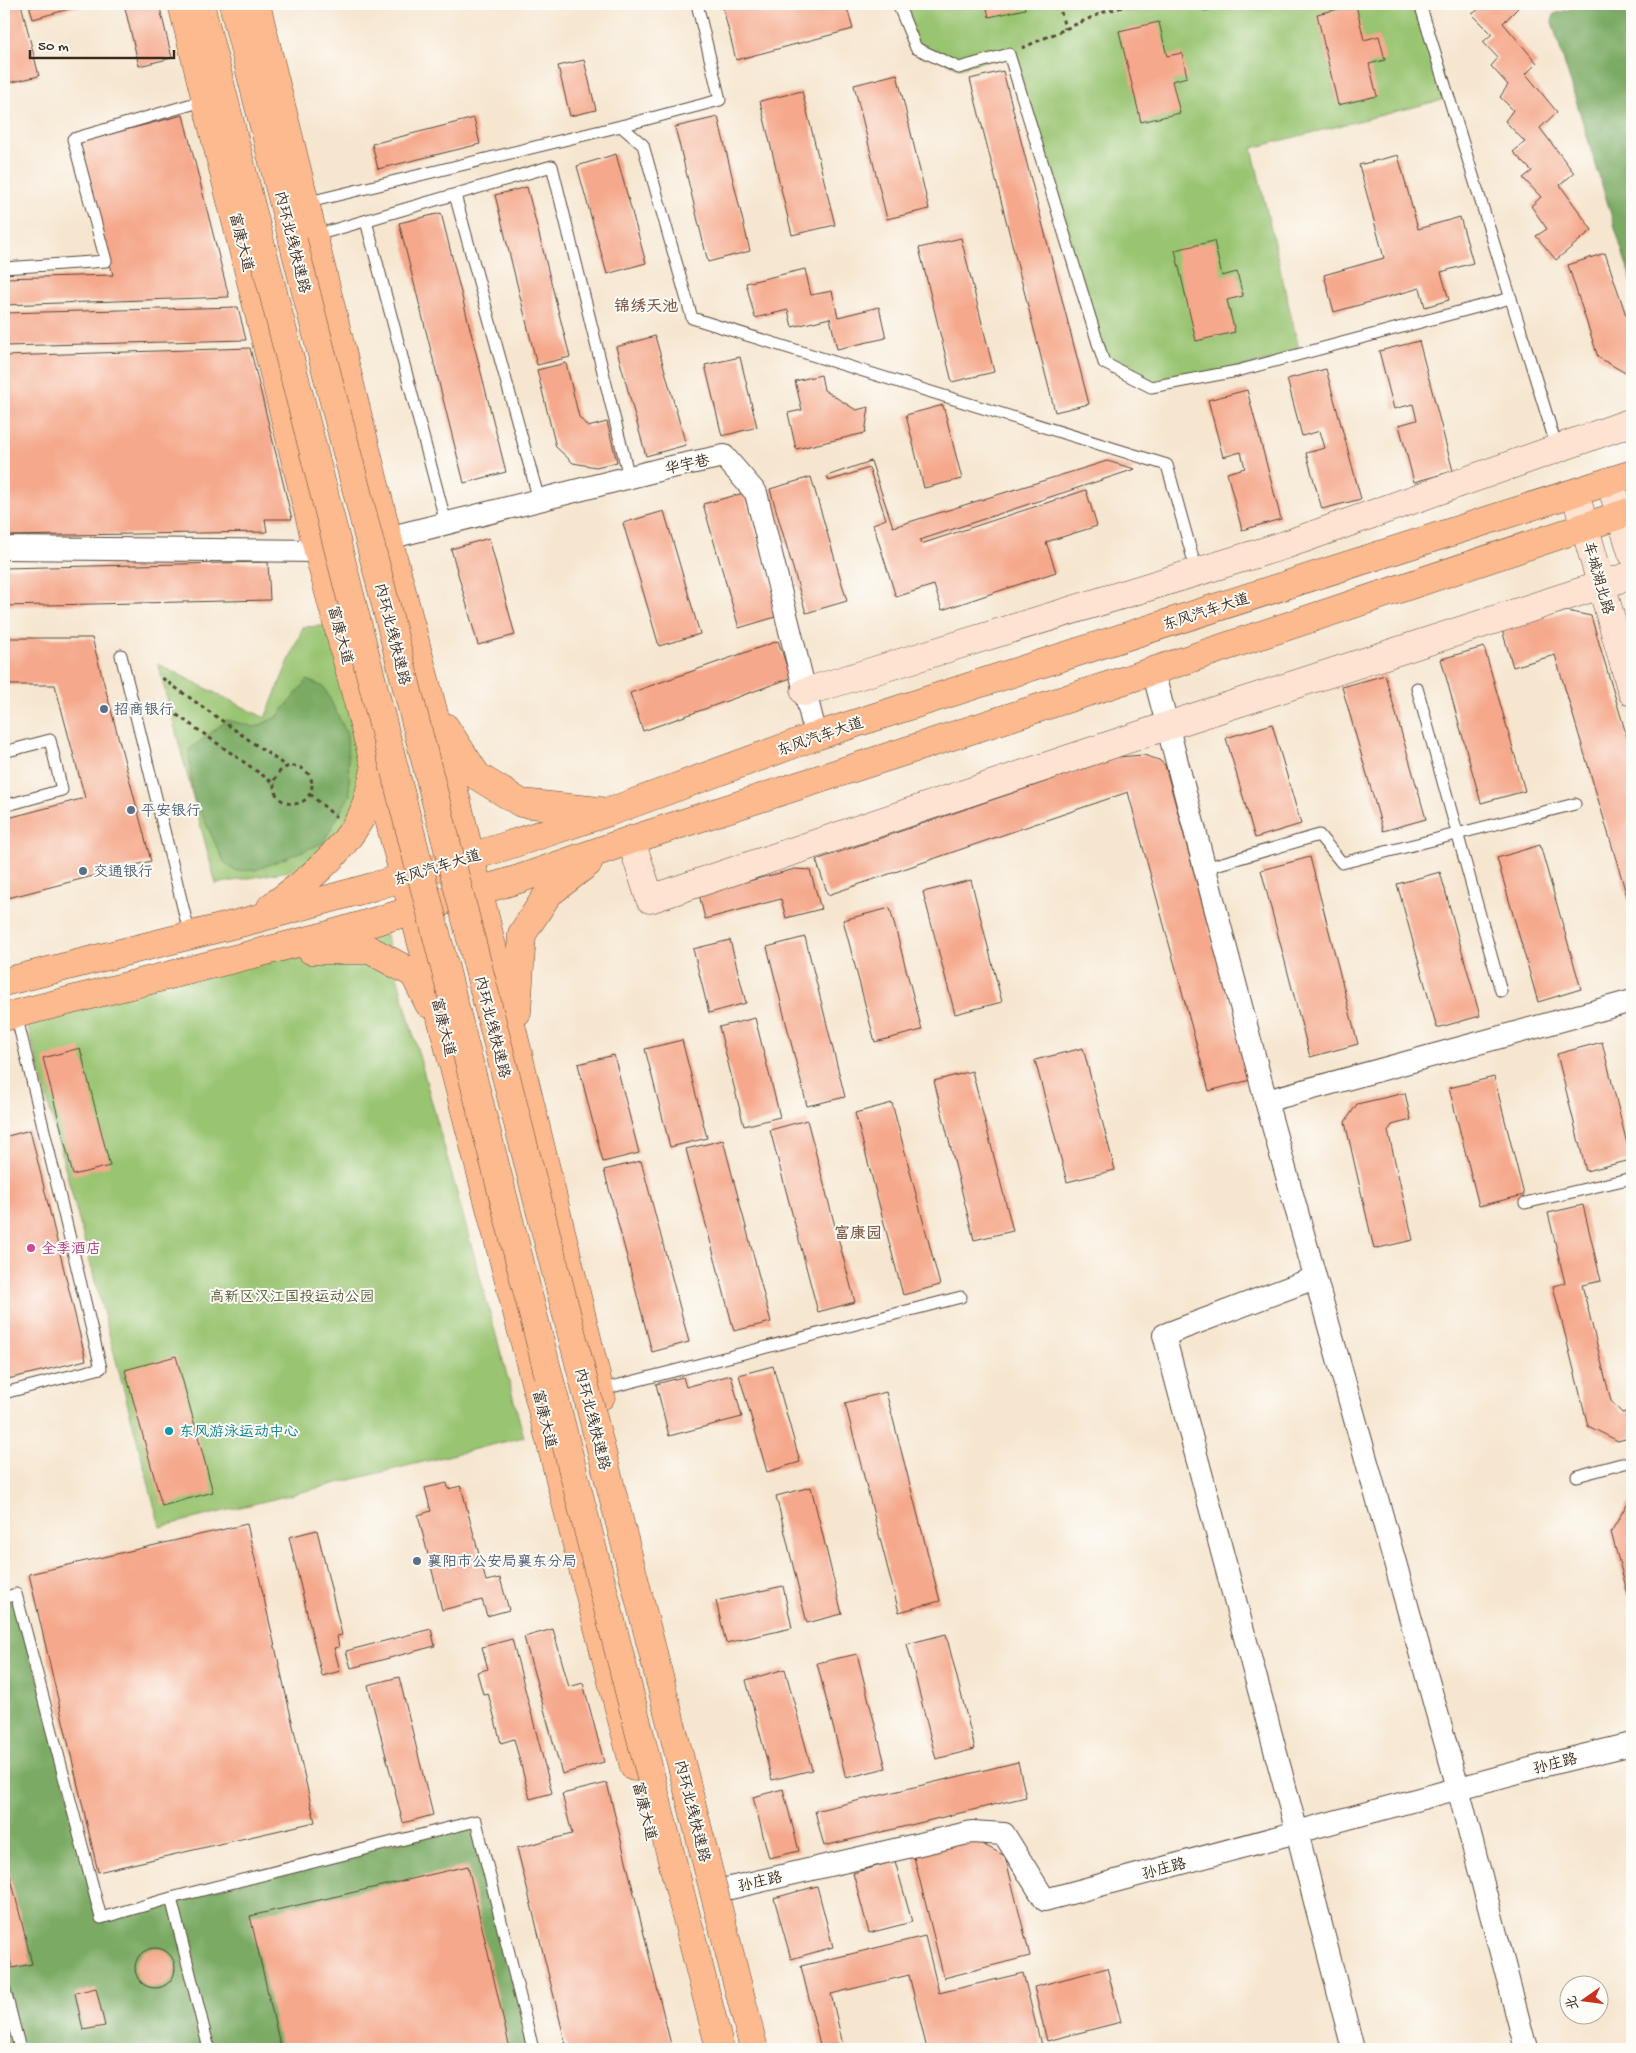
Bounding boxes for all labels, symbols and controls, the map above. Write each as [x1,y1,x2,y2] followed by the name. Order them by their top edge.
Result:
[30,28,174,60] scale bar
[38,38,69,56] text: 50 m
[270,189,313,296] street label: 内环北线快速路
[224,211,256,274] street label: 富康大道
[614,297,678,318] district label: 锦绣天池
[664,452,711,479] street label: 华宇巷
[1578,540,1616,617] street label: 车城湖北路
[370,581,413,688] street label: 内环北线快速路
[1161,590,1252,635] street label: 东风汽车大道
[323,604,356,667] street label: 富康大道
[114,701,174,720] place label: 招商银行
[98,703,110,715] marker: 招商银行
[775,715,866,761] street label: 东风汽车大道
[141,803,201,821] place label: 平安银行
[125,804,137,816] marker: 平安银行
[392,847,483,891] street label: 东风汽车大道
[93,864,153,882] place label: 交通银行
[77,865,89,877] marker: 交通银行
[470,974,513,1081] street label: 内环北线快速路
[426,996,458,1059] street label: 富康大道
[834,1224,882,1245] district label: 富康园
[41,1241,101,1259] place label: 全季酒店
[25,1242,37,1254] marker: 全季酒店
[209,1289,375,1307] park label: 高新区汉江国投运动公园
[570,1366,613,1473] street label: 内环北线快速路
[527,1388,559,1451] street label: 富康大道
[179,1424,299,1442] place label: 东风游泳运动中心
[163,1425,175,1437] marker: 东风游泳运动中心
[427,1553,577,1572] place label: 襄阳市公安局襄东分局
[411,1555,423,1567] marker: 襄阳市公安局襄东分局
[1531,1751,1580,1779] street label: 孙庄路
[670,1758,713,1865] street label: 内环北线快速路
[627,1780,659,1843] street label: 富康大道
[1140,1855,1189,1884] street label: 孙庄路
[736,1869,784,1897] street label: 孙庄路
[1558,1976,1608,2026] north arrow
[1564,1994,1584,2011] text: 北

